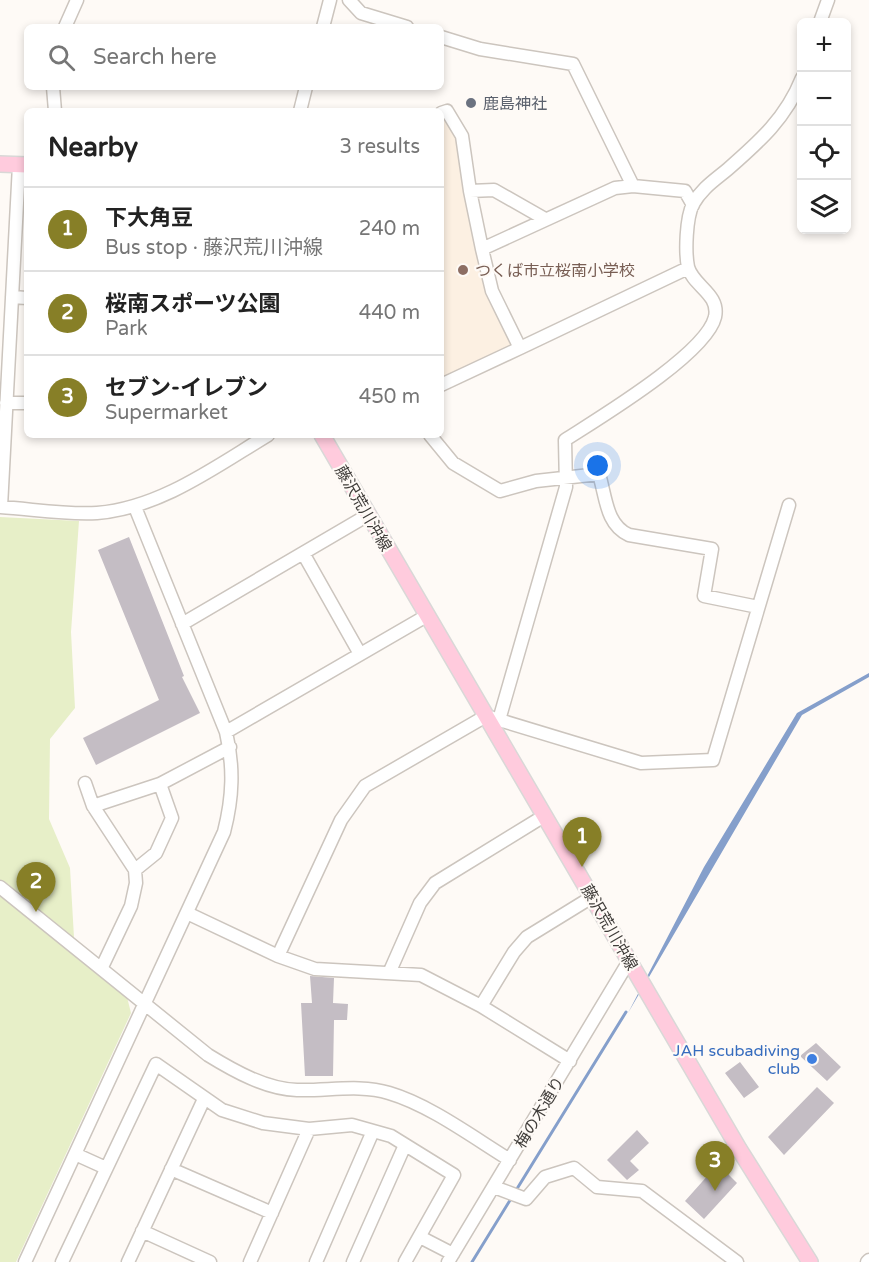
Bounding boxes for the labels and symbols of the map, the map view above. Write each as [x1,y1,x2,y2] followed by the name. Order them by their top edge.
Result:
[483,94,547,114] place label: 鹿島神社
[464,96,478,110] marker: 鹿島神社
[475,261,635,281] place label: つくば市立桜南小学校
[456,263,470,277] marker: つくば市立桜南小学校
[583,451,612,480] your location
[330,462,396,555] street label: 藤沢荒川沖線
[562,818,602,867] pin: 1
[16,862,56,912] pin: 2
[576,881,642,974] street label: 藤沢荒川沖線
[673,1041,800,1079] place label: JAH scubadiving club
[805,1052,819,1066] marker: JAH scubadiving club
[511,1073,569,1152] street label: 梅の木通り
[696,1142,734,1191] pin: 3

